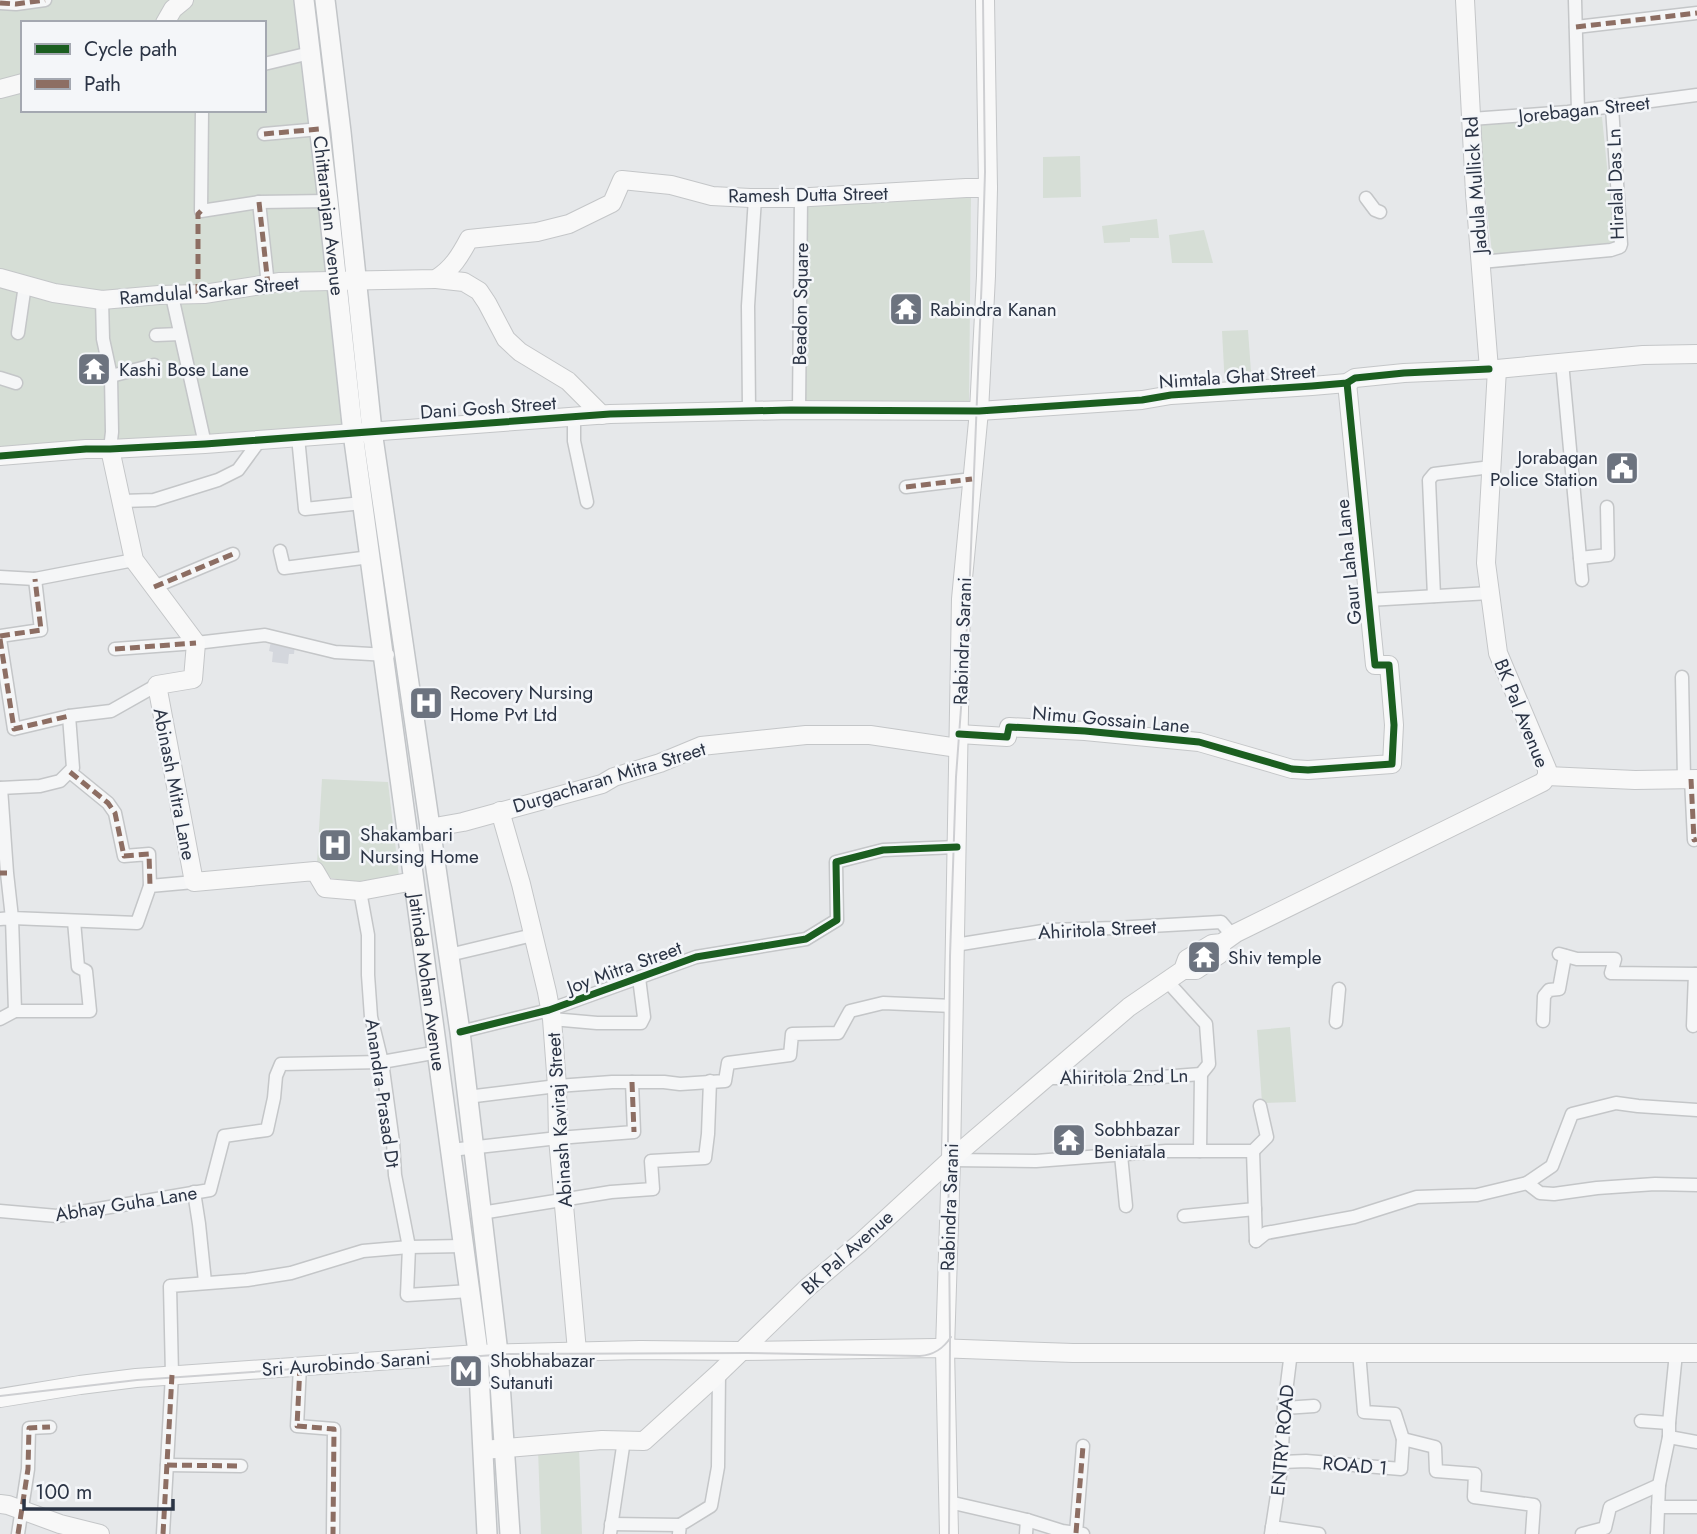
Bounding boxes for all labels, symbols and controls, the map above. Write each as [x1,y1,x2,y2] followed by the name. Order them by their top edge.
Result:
[21,21,266,112] legend
[84,34,177,64] text: Cycle path
[84,69,121,99] text: Path
[1514,89,1651,130] street label: Jorebagan Street
[1457,116,1494,257] street label: Jadula Mullick Rd
[1600,128,1631,240] street label: Hiralal Das Ln
[306,134,351,297] street label: Chittaranjan Avenue
[728,180,889,209] street label: Ramesh Dutta Street
[786,242,815,366] street label: Beadon Square
[118,269,300,312] street label: Ramdulal Sarkar Street
[887,290,925,328] temple icon: Rabindra Kanan
[930,296,1057,323] place label: Rabindra Kanan
[75,350,113,388] temple icon: Kashi Bose Lane
[119,356,249,383] place label: Kashi Bose Lane
[1158,358,1317,395] street label: Nimtala Ghat Street
[419,389,557,426] street label: Dani Gosh Street
[1490,444,1598,493] place label: Jorabagan Police Station
[1603,449,1641,487] public building icon: Jorabagan Police Station
[1328,498,1369,626] street label: Gaur Laha Lane
[947,577,978,705] street label: Rabindra Sarani
[1487,655,1556,772] street label: BK Pal Avenue
[450,679,593,728] place label: Recovery Nursing Home Pvt Ltd
[407,684,445,722] hospital icon: Recovery Nursing Home Pvt Ltd
[1031,699,1191,740] street label: Nimu Gossain Lane
[147,706,203,863] street label: Abinash Mitra Lane
[509,735,709,820] street label: Durgacharan Mitra Street
[360,821,479,870] place label: Shakambari Nursing Home
[316,826,354,864] hospital icon: Shakambari Nursing Home
[401,889,453,1073] street label: Jatinda Mohan Avenue
[1037,913,1157,946] street label: Ahiritola Street
[560,934,686,1002] street label: Joy Mitra Street
[1185,938,1223,976] temple icon: Shiv temple
[1228,944,1322,971] place label: Shiv temple
[359,1017,406,1170] street label: Anandra Prasad Dt
[540,1031,579,1208] street label: Abinash Kaviraj Street
[1059,1062,1189,1091] street label: Ahiritola 2nd Ln
[1094,1116,1180,1165] place label: Sobhbazar Beniatala
[1050,1121,1088,1159] temple icon: Sobhbazar Beniatala
[934,1143,965,1271] street label: Rabindra Sarani
[53,1179,199,1228] street label: Abhay Guha Lane
[795,1204,899,1301] street label: BK Pal Avenue
[261,1344,431,1383] street label: Sri Aurobindo Sarani
[490,1347,596,1396] place label: Shobhabazar Sutanuti
[447,1352,485,1390] metro station icon: Shobhabazar Sutanuti
[1264,1383,1301,1497] street label: ENTRY ROAD
[1322,1449,1388,1482] street label: ROAD 1
[24,1468,173,1512] scale bar
[35,1477,92,1507] text: 100 m

